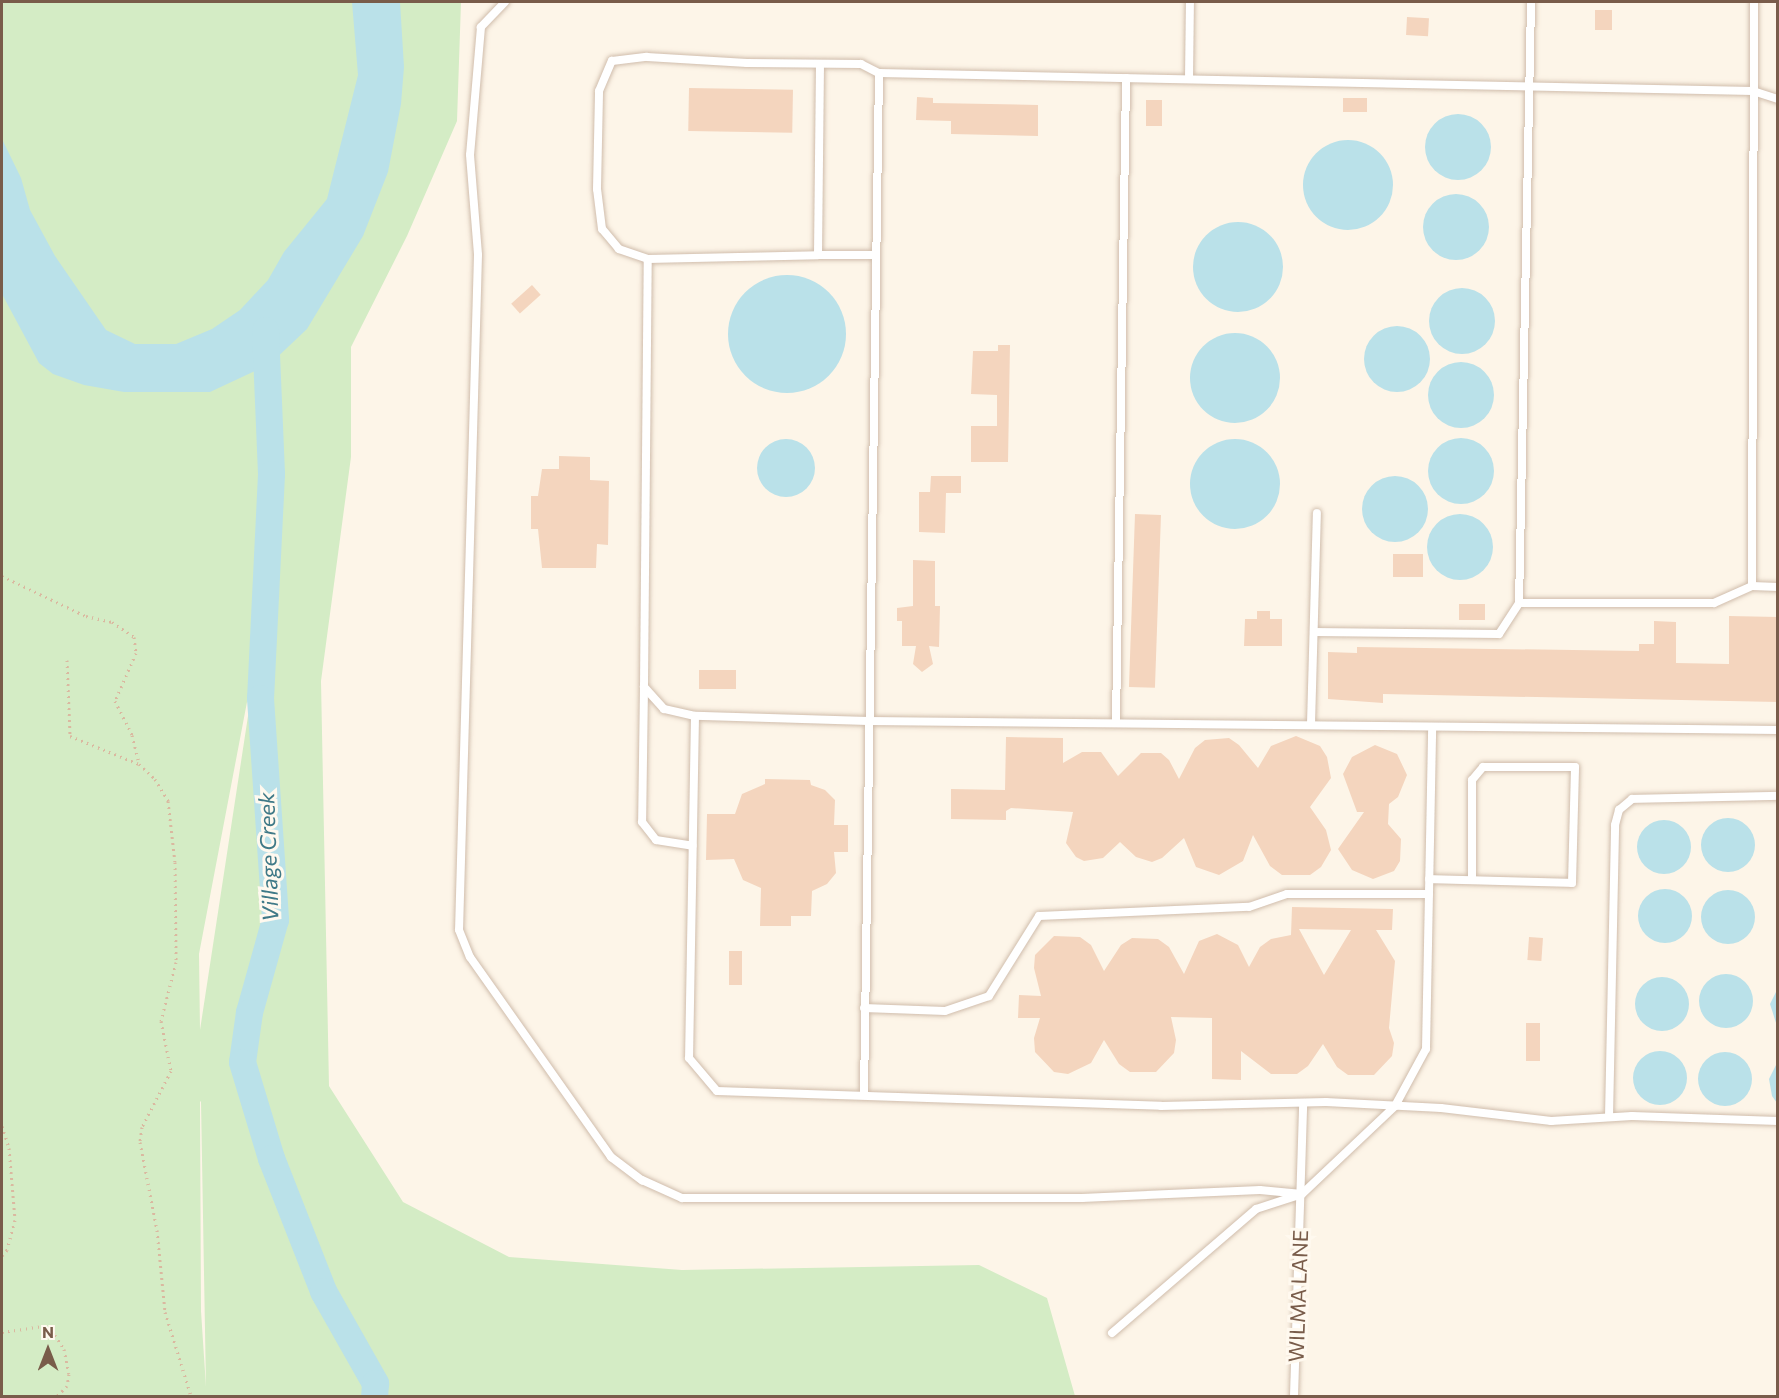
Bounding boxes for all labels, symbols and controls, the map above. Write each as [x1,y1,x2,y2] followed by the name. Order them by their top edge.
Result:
[253,792,283,922] water label: Village Creek
[1283,1229,1313,1363] street label: WILMA LANE
[18,1320,78,1380] north arrow
[42,1322,54,1341] text: N

